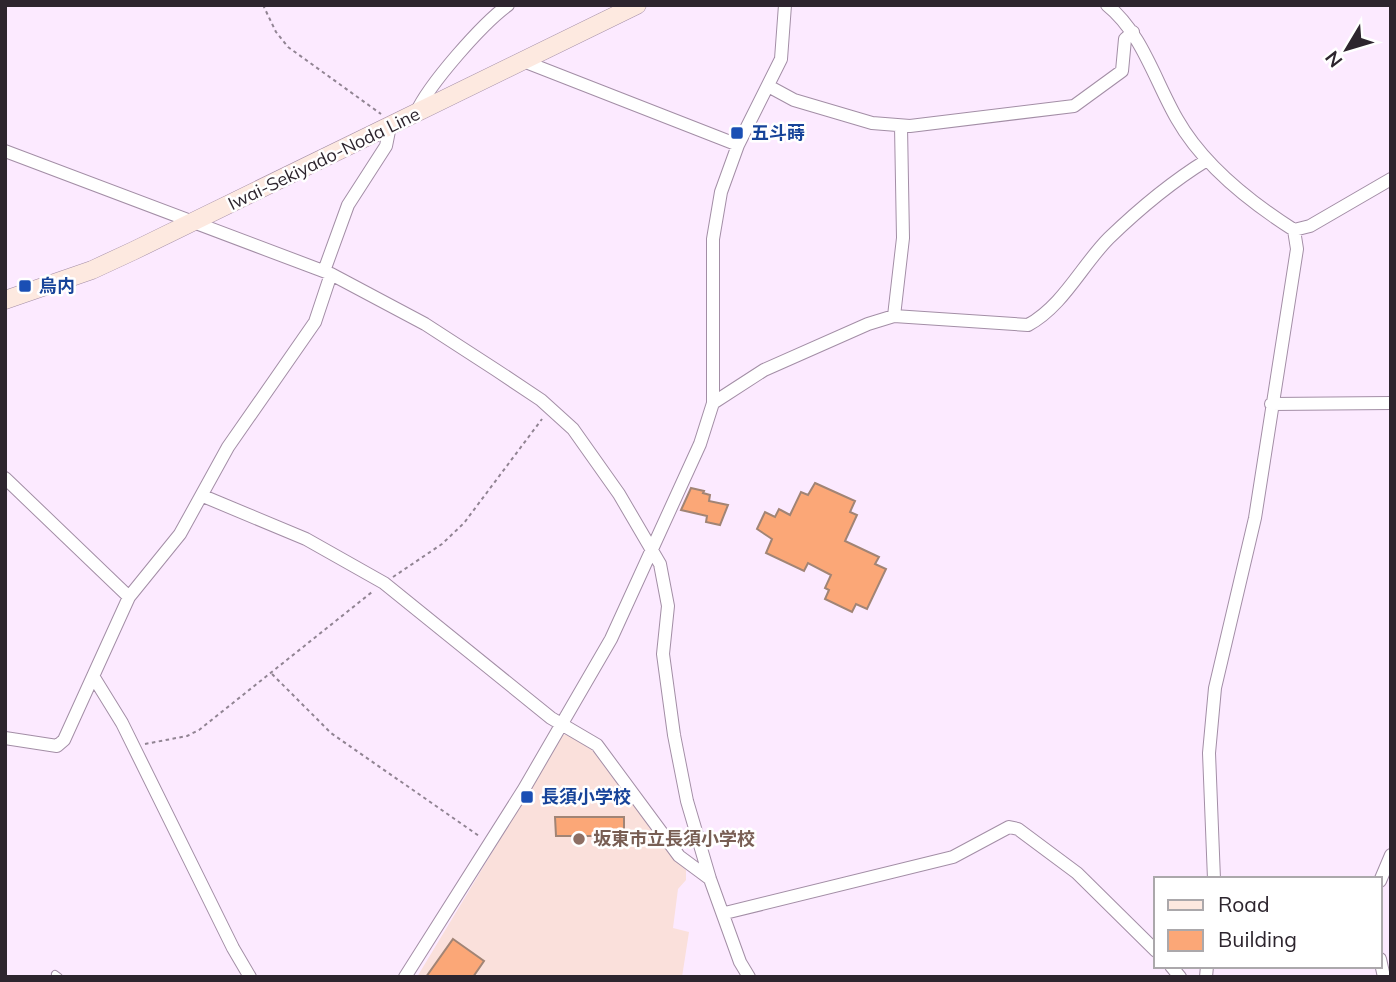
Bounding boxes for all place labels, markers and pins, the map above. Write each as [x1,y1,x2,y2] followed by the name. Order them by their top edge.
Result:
[751,121,805,144] place label: 五斗蒔
[729,125,745,141] marker: 五斗蒔
[39,274,75,297] place label: 烏内
[17,278,33,294] marker: 烏内
[541,785,631,808] place label: 長須小学校
[519,789,535,805] marker: 長須小学校
[593,827,755,850] place label: 坂東市立長須小学校
[571,831,587,847] marker: 坂東市立長須小学校

